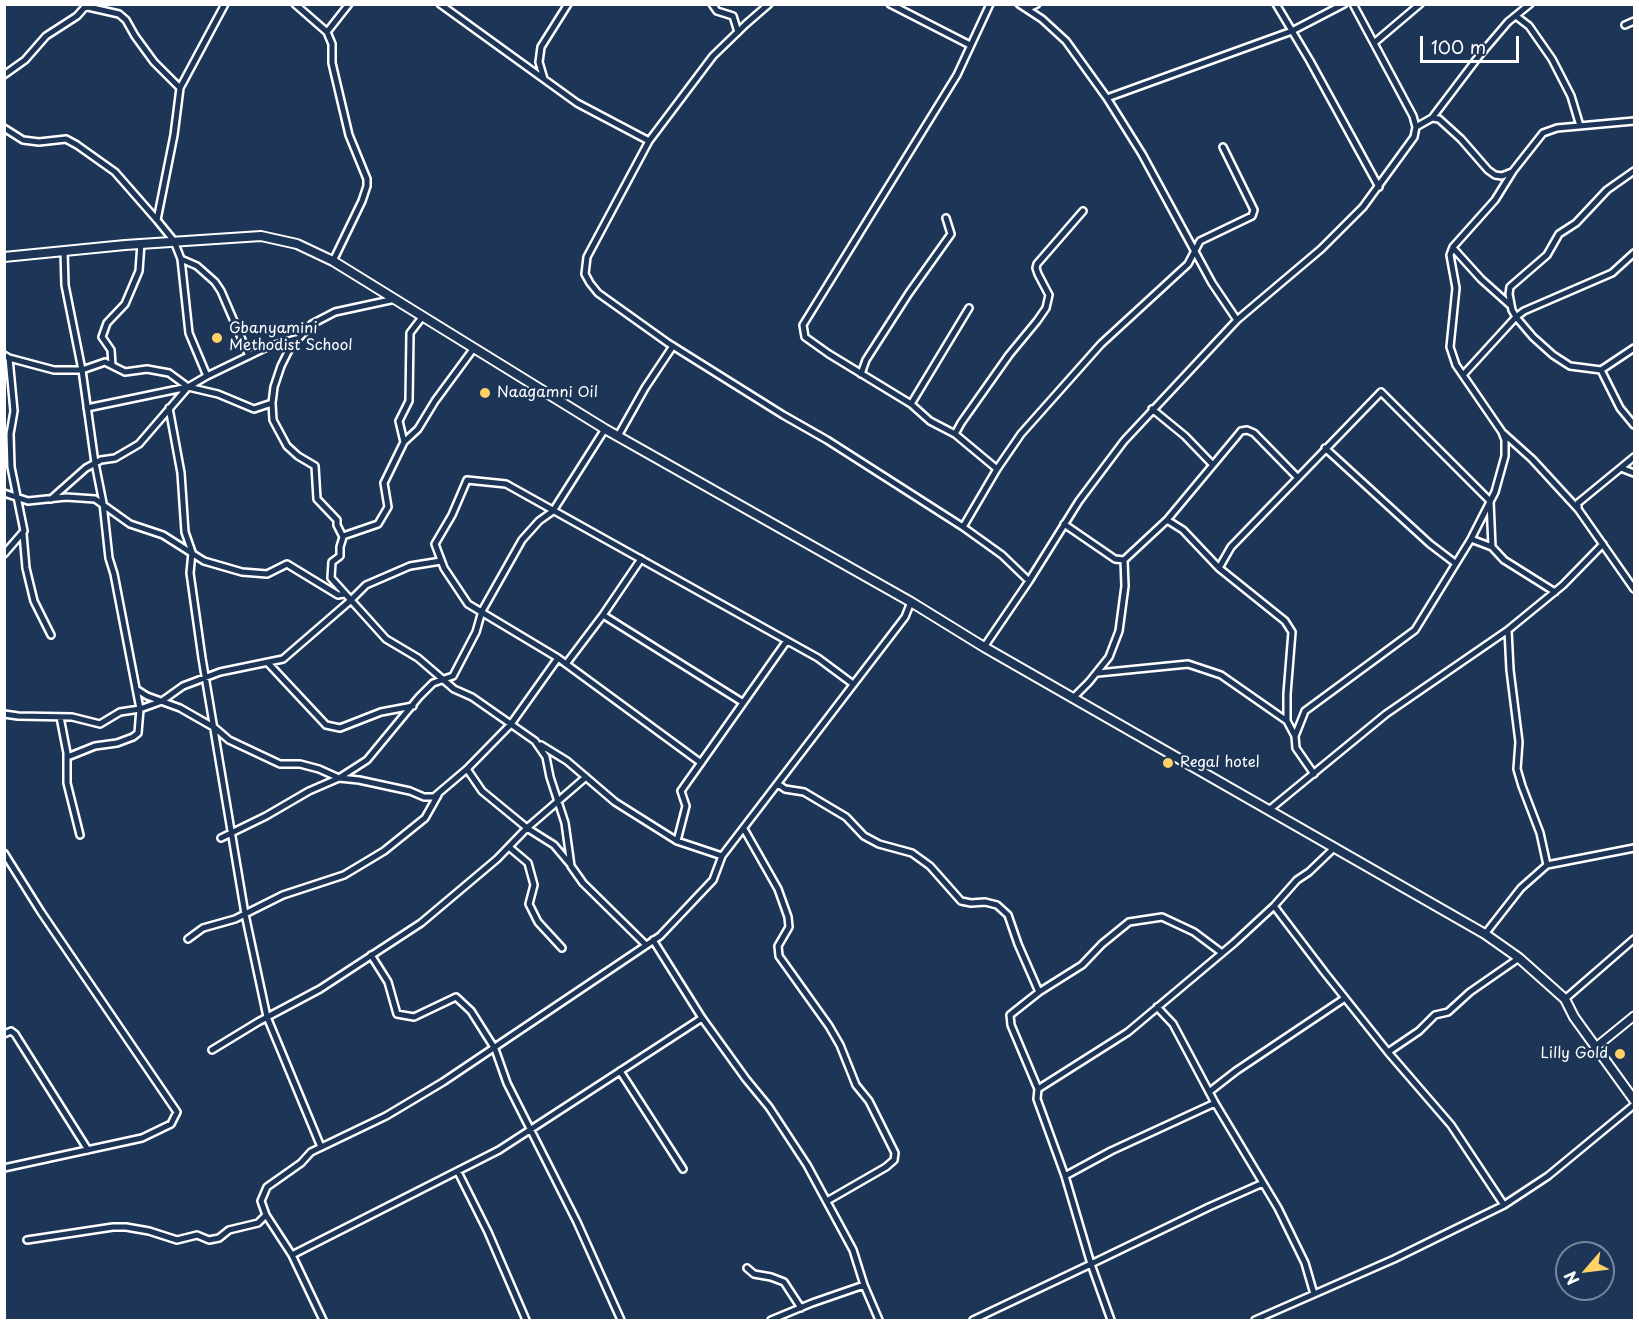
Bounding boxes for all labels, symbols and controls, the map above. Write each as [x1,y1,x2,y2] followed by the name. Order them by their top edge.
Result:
[1423,24,1522,62] scale bar
[1431,33,1486,60] text: 100 m
[229,320,352,355] place label: Gbanyamini Methodist School
[210,331,224,345] marker: Gbanyamini Methodist School
[497,384,598,402] place label: Naagamni Oil
[478,386,492,400] marker: Naagamni Oil
[1180,754,1260,772] place label: Regal hotel
[1161,756,1175,770] marker: Regal hotel
[1540,1045,1608,1063] place label: Lilly Gold
[1613,1047,1627,1061] marker: Lilly Gold
[1555,1241,1615,1301] north arrow
[1557,1267,1584,1290] text: N

